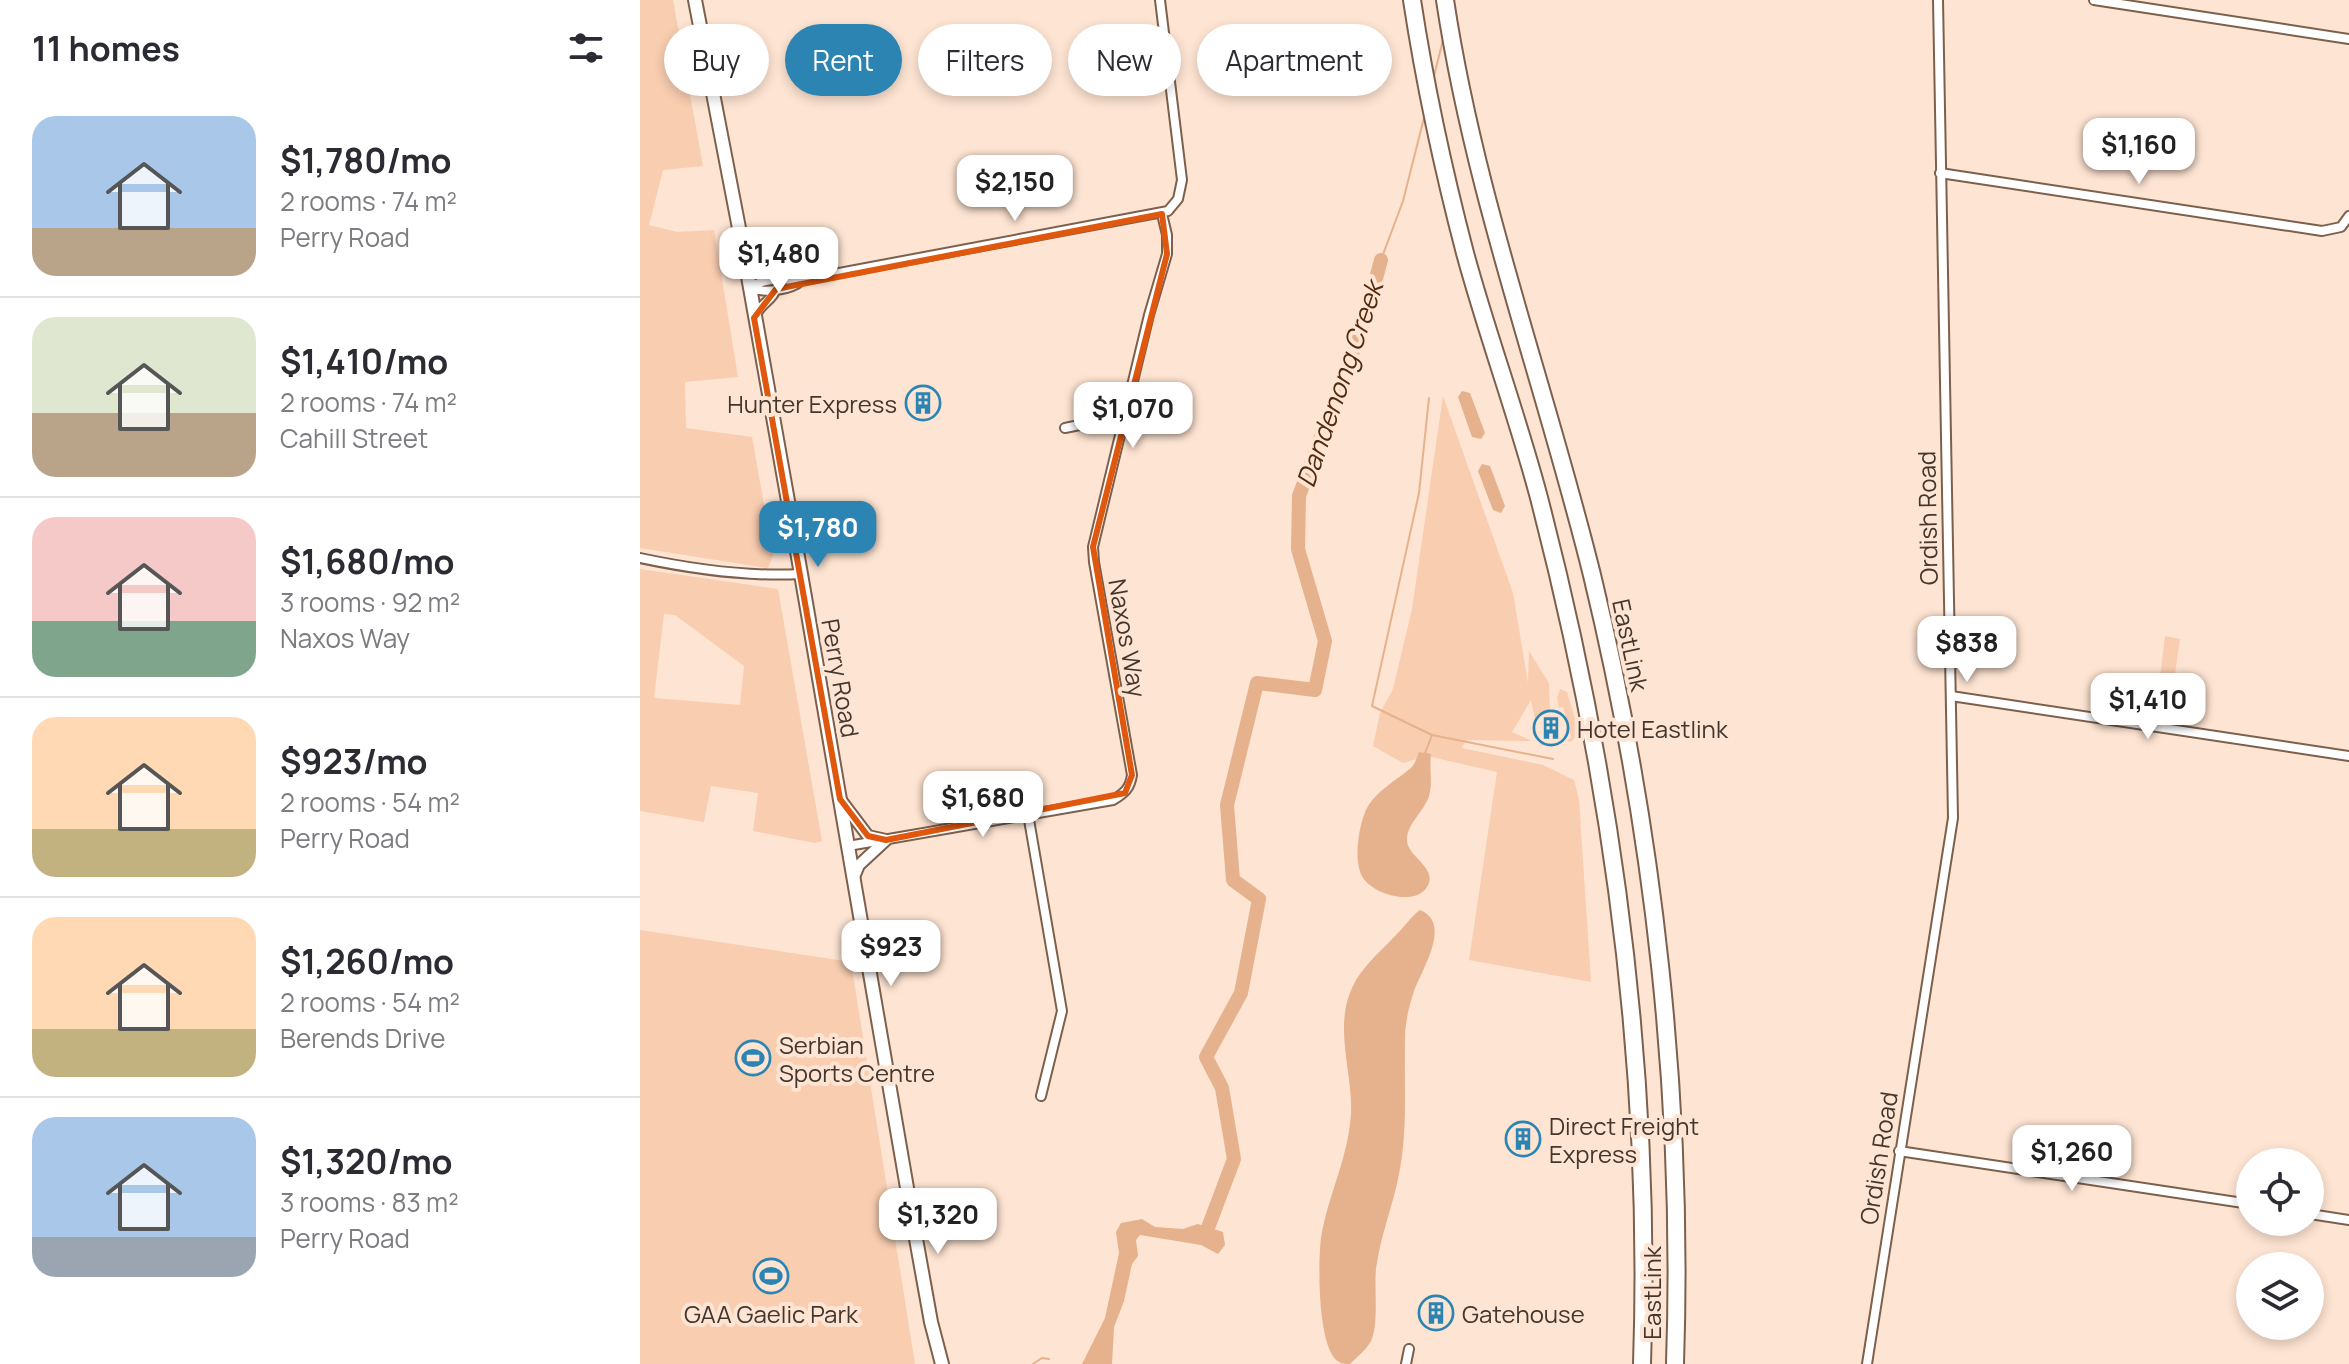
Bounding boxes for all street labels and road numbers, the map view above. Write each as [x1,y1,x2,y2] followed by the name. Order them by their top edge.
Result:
[1909,451,1945,585] street label: Ordish Road
[1101,576,1155,700] street label: Naxos Way
[1605,596,1657,695] street label: EastLink
[814,616,868,740] street label: Perry Road
[1851,1089,1905,1227] street label: Ordish Road
[1635,1245,1668,1340] street label: EastLink

